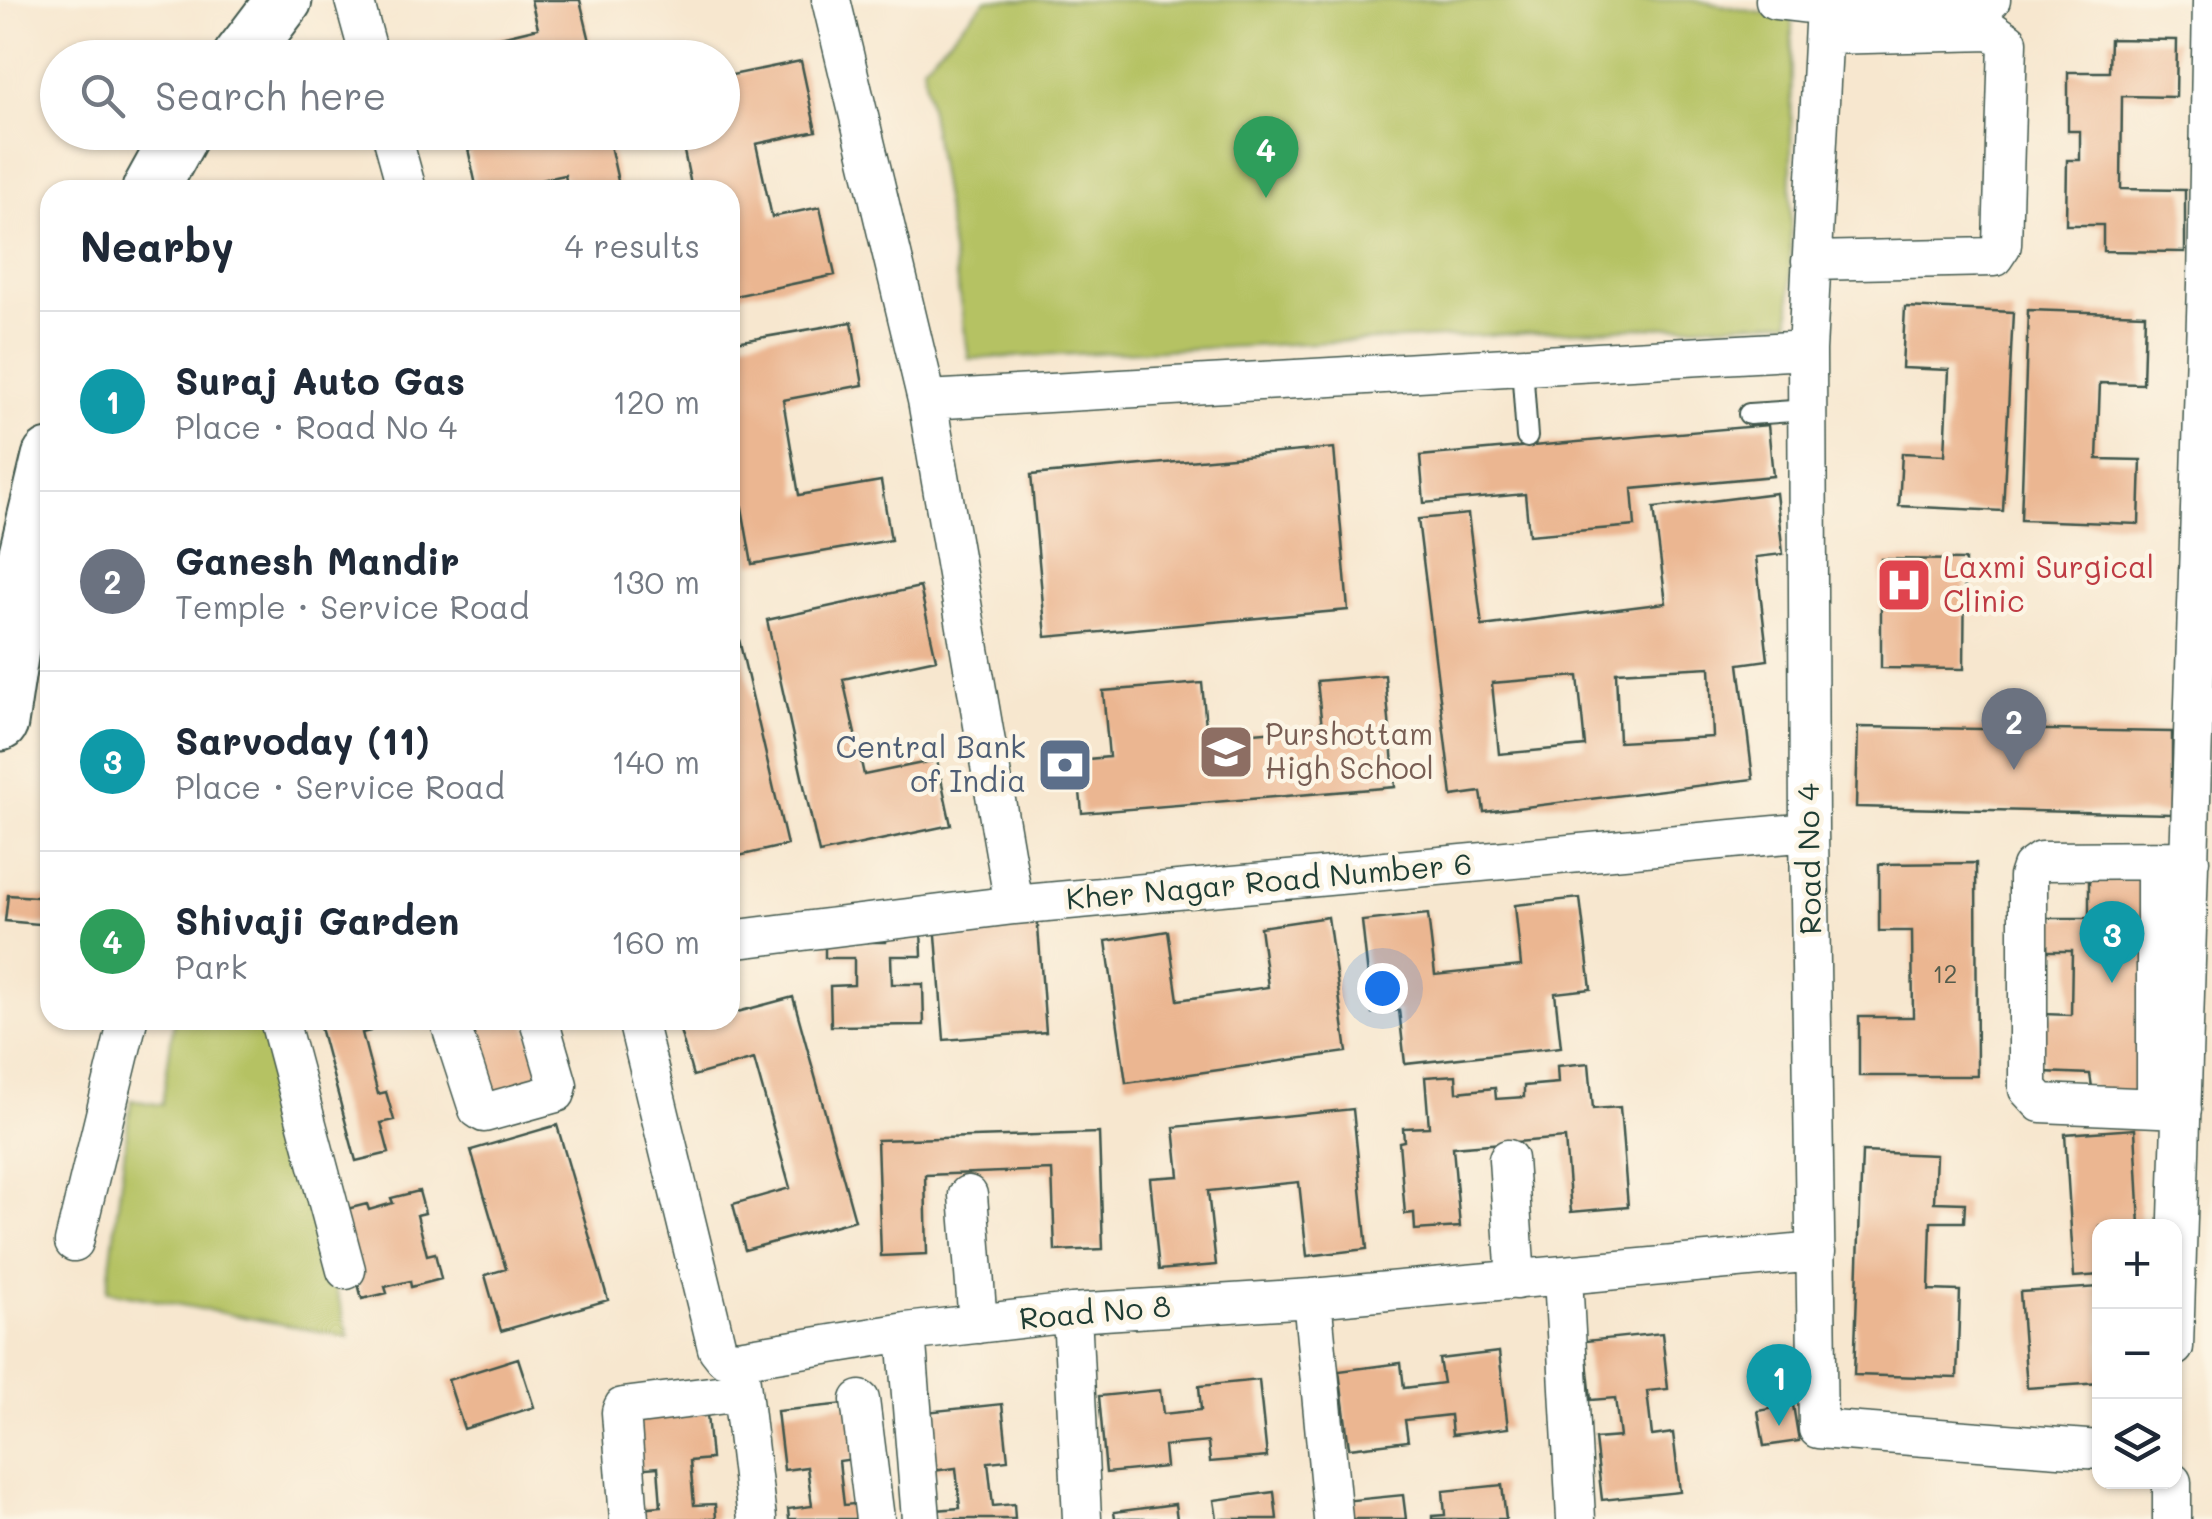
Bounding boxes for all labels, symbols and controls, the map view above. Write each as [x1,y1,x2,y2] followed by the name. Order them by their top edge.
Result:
[40,40,740,150] search box
[75,68,130,123] icon: search
[155,70,386,120] text: Search here
[1234,116,1298,198] pin: 4
[80,218,234,273] text: Nearby
[564,224,700,266] text: 4 results
[175,355,465,405] text: Suraj Auto Gas
[105,380,120,422] text: 1
[612,380,700,422] text: 120 m
[175,405,457,447] text: Place · Road No 4
[175,535,460,585] text: Ganesh Mandir
[1943,546,2154,620] place label: Laxmi Surgical Clinic
[1874,555,1934,615] hospital icon: Laxmi Surgical Clinic
[104,560,121,602] text: 2
[611,560,700,602] text: 130 m
[175,585,529,627] text: Temple · Service Road
[1982,688,2046,770] pin: 2
[1265,713,1434,787] place label: Purshottam High School
[175,715,430,765] text: Sarvoday (11)
[1196,722,1256,782] school or university icon: Purshottam High School
[835,726,1026,800] place label: Central Bank of India
[1035,735,1095,795] bank icon: Central Bank of India
[103,740,122,782] text: 3
[611,740,700,782] text: 140 m
[175,765,505,807] text: Place · Service Road
[1787,783,1829,935] street label: Road No 4
[1064,842,1473,918] street label: Kher Nagar Road Number 6
[175,895,459,945] text: Shivaji Garden
[2080,900,2144,983] pin: 3
[102,920,123,962] text: 4
[611,920,700,962] text: 160 m
[175,945,248,987] text: Park
[1932,957,1958,989] house number: 12
[1357,963,1408,1014] your location
[2092,1219,2182,1489] map controls
[2092,1219,2182,1309] button: +
[1017,1284,1172,1338] street label: Road No 8
[2092,1309,2182,1399] button: −
[1746,1344,1812,1426] pin: 1
[2092,1399,2182,1489] button: layers

